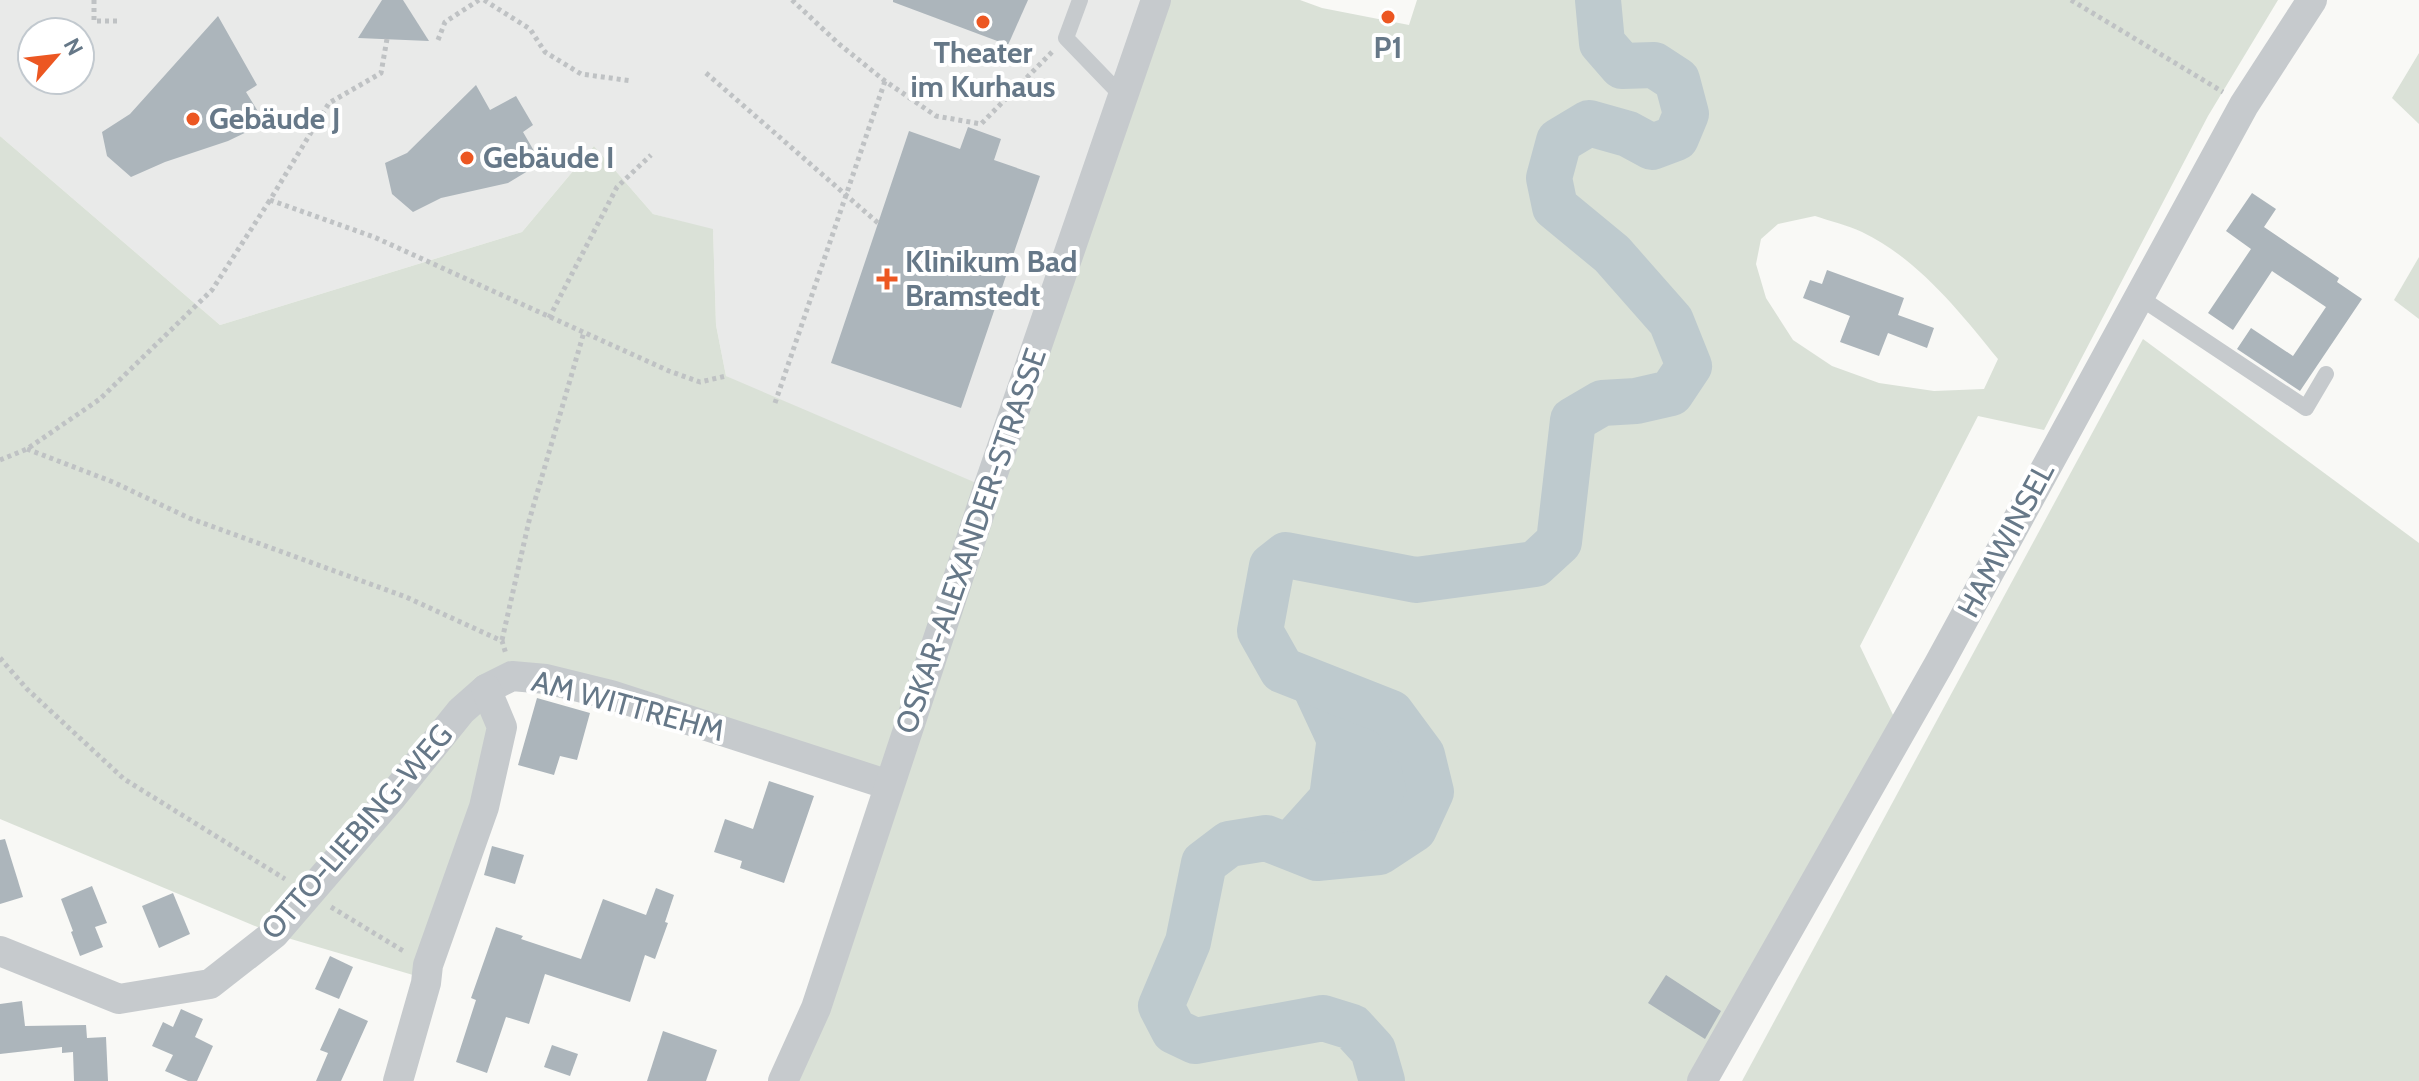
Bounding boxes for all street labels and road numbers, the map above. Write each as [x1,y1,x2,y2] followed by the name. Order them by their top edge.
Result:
[887,343,1054,738] street label: OSKAR-ALEXANDER-STRASSE
[1949,456,2062,623] street label: HAMWINSEL
[528,662,728,749] street label: AM WITTREHM
[253,717,460,947] street label: OTTO-LIEBING-WEG

